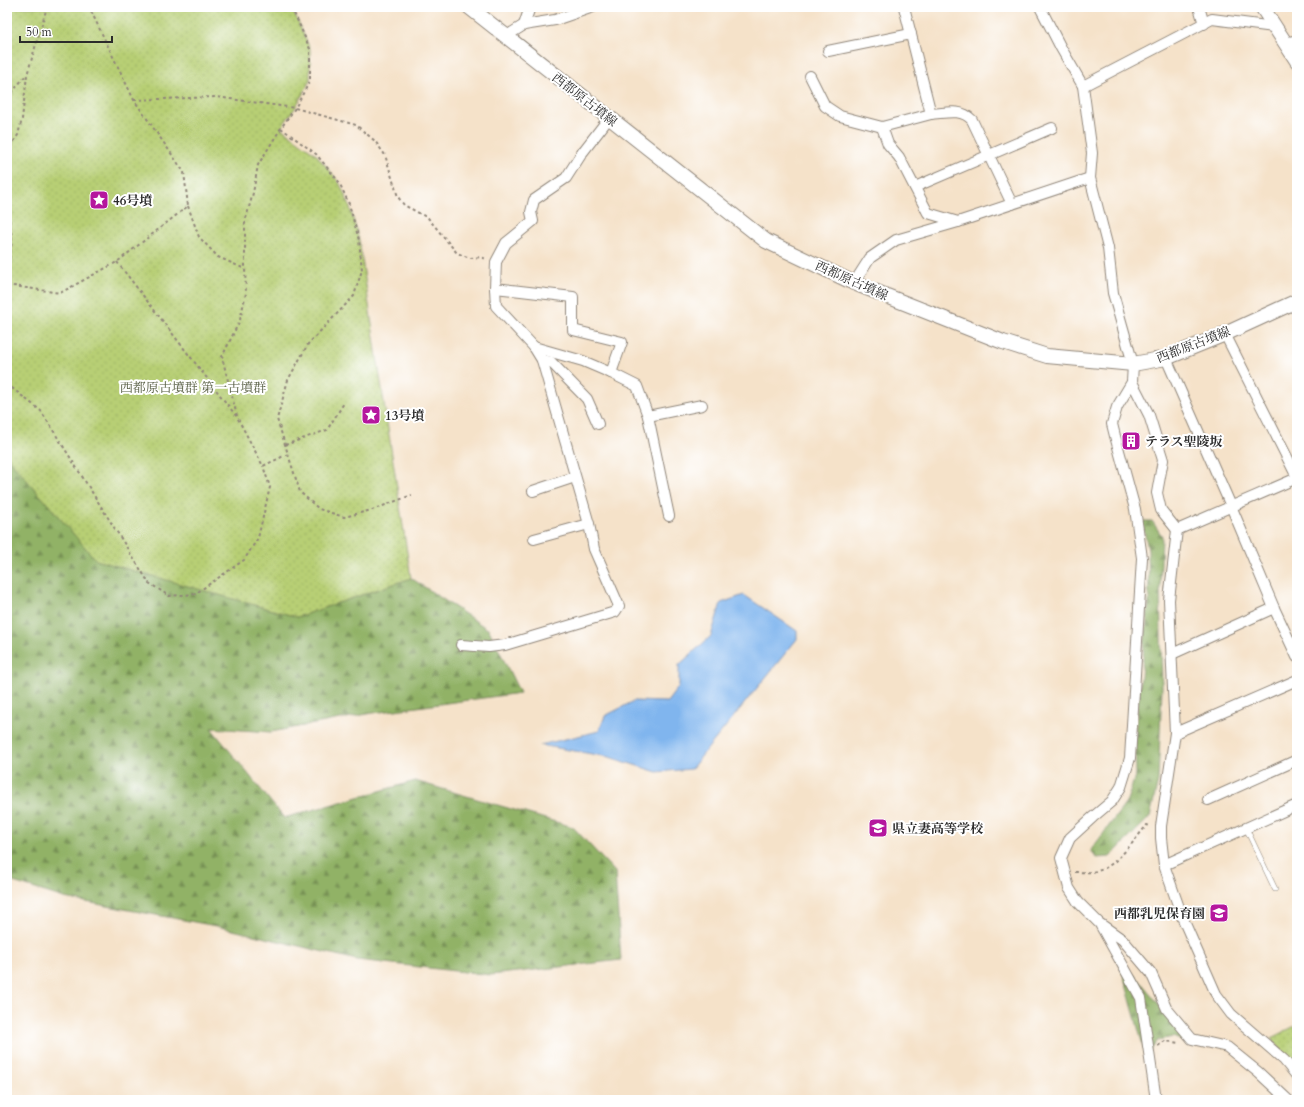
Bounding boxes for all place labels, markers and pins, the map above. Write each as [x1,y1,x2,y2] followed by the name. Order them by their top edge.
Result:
[88,189,110,211] place icon: 46号墳
[113,192,152,210] place label: 46号墳
[360,404,382,426] place icon: 13号墳
[385,407,424,425] place label: 13号墳
[1120,430,1142,452] building icon: テラス聖陵坂
[1145,433,1223,451] place label: テラス聖陵坂
[867,817,889,839] school or university icon: 県立妻高等学校
[892,820,984,838] place label: 県立妻高等学校
[1208,902,1230,924] school or university icon: 西都乳児保育園
[1114,905,1205,923] place label: 西都乳児保育園

